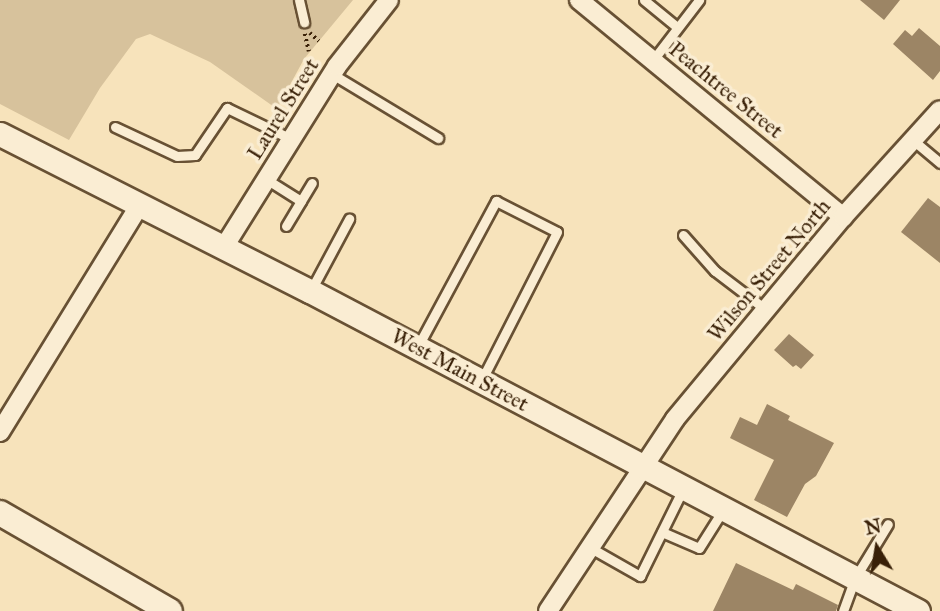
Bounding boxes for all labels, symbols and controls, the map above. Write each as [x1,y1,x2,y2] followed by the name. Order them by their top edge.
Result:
[664,37,788,143] street label: Peachtree Street
[242,54,324,164] street label: Laurel Street
[702,194,836,346] street label: Wilson Street North
[387,323,533,417] street label: West Main Street
[842,513,912,583] north arrow
[863,514,883,540] text: N

